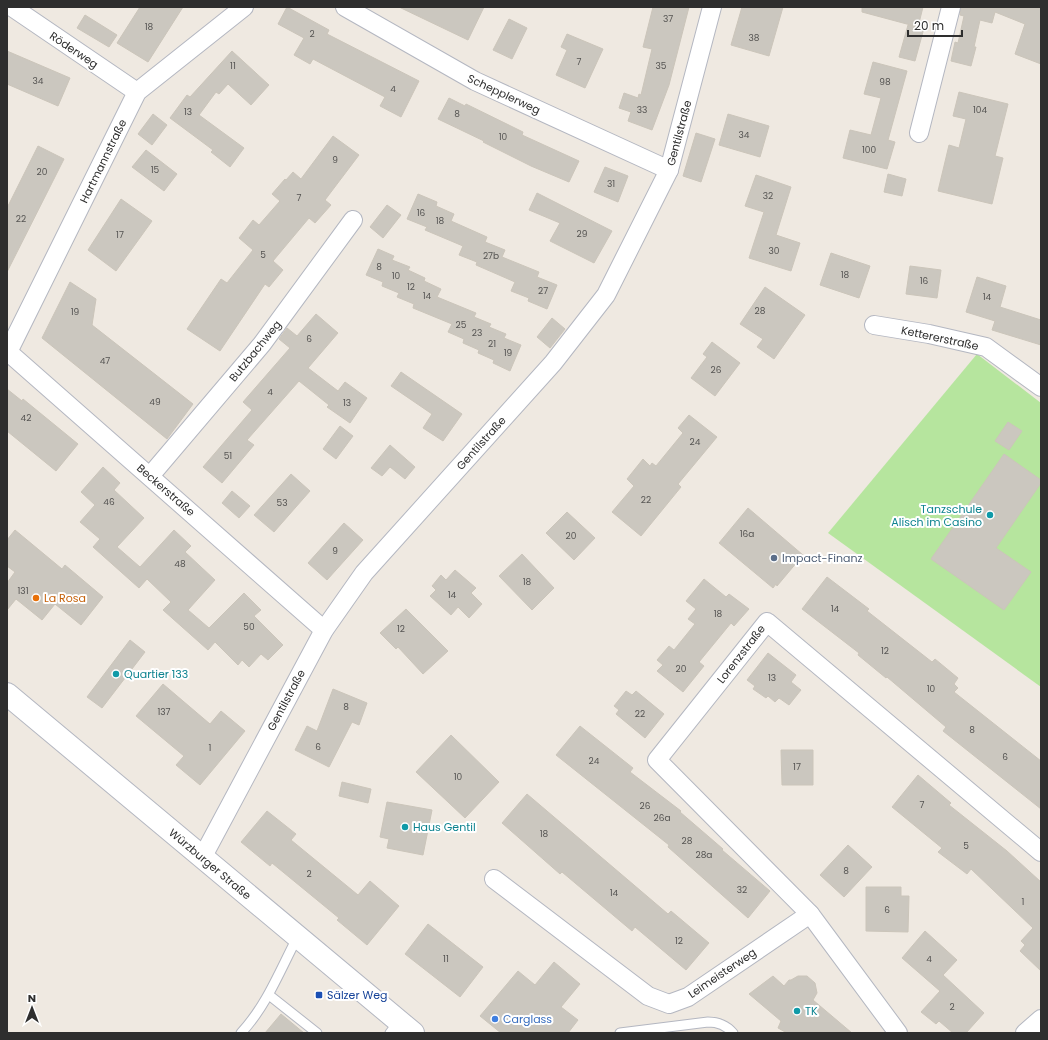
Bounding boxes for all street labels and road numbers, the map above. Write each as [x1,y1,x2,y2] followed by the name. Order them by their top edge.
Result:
[47,28,101,72] street label: Röderweg
[465,70,543,118] street label: Schepplerweg
[663,98,695,168] street label: Gentilstraße
[76,116,130,206] street label: Hartmannstraße
[225,317,285,385] street label: Butzbachweg
[900,322,980,354] street label: Kettererstraße
[452,412,510,473] street label: Gentilstraße
[133,460,199,520] street label: Beckerstraße
[713,621,769,687] street label: Lorenzstraße
[263,666,309,734] street label: Gentilstraße
[165,825,255,903] street label: Würzburger Straße
[685,944,759,1002] street label: Leimeisterweg

